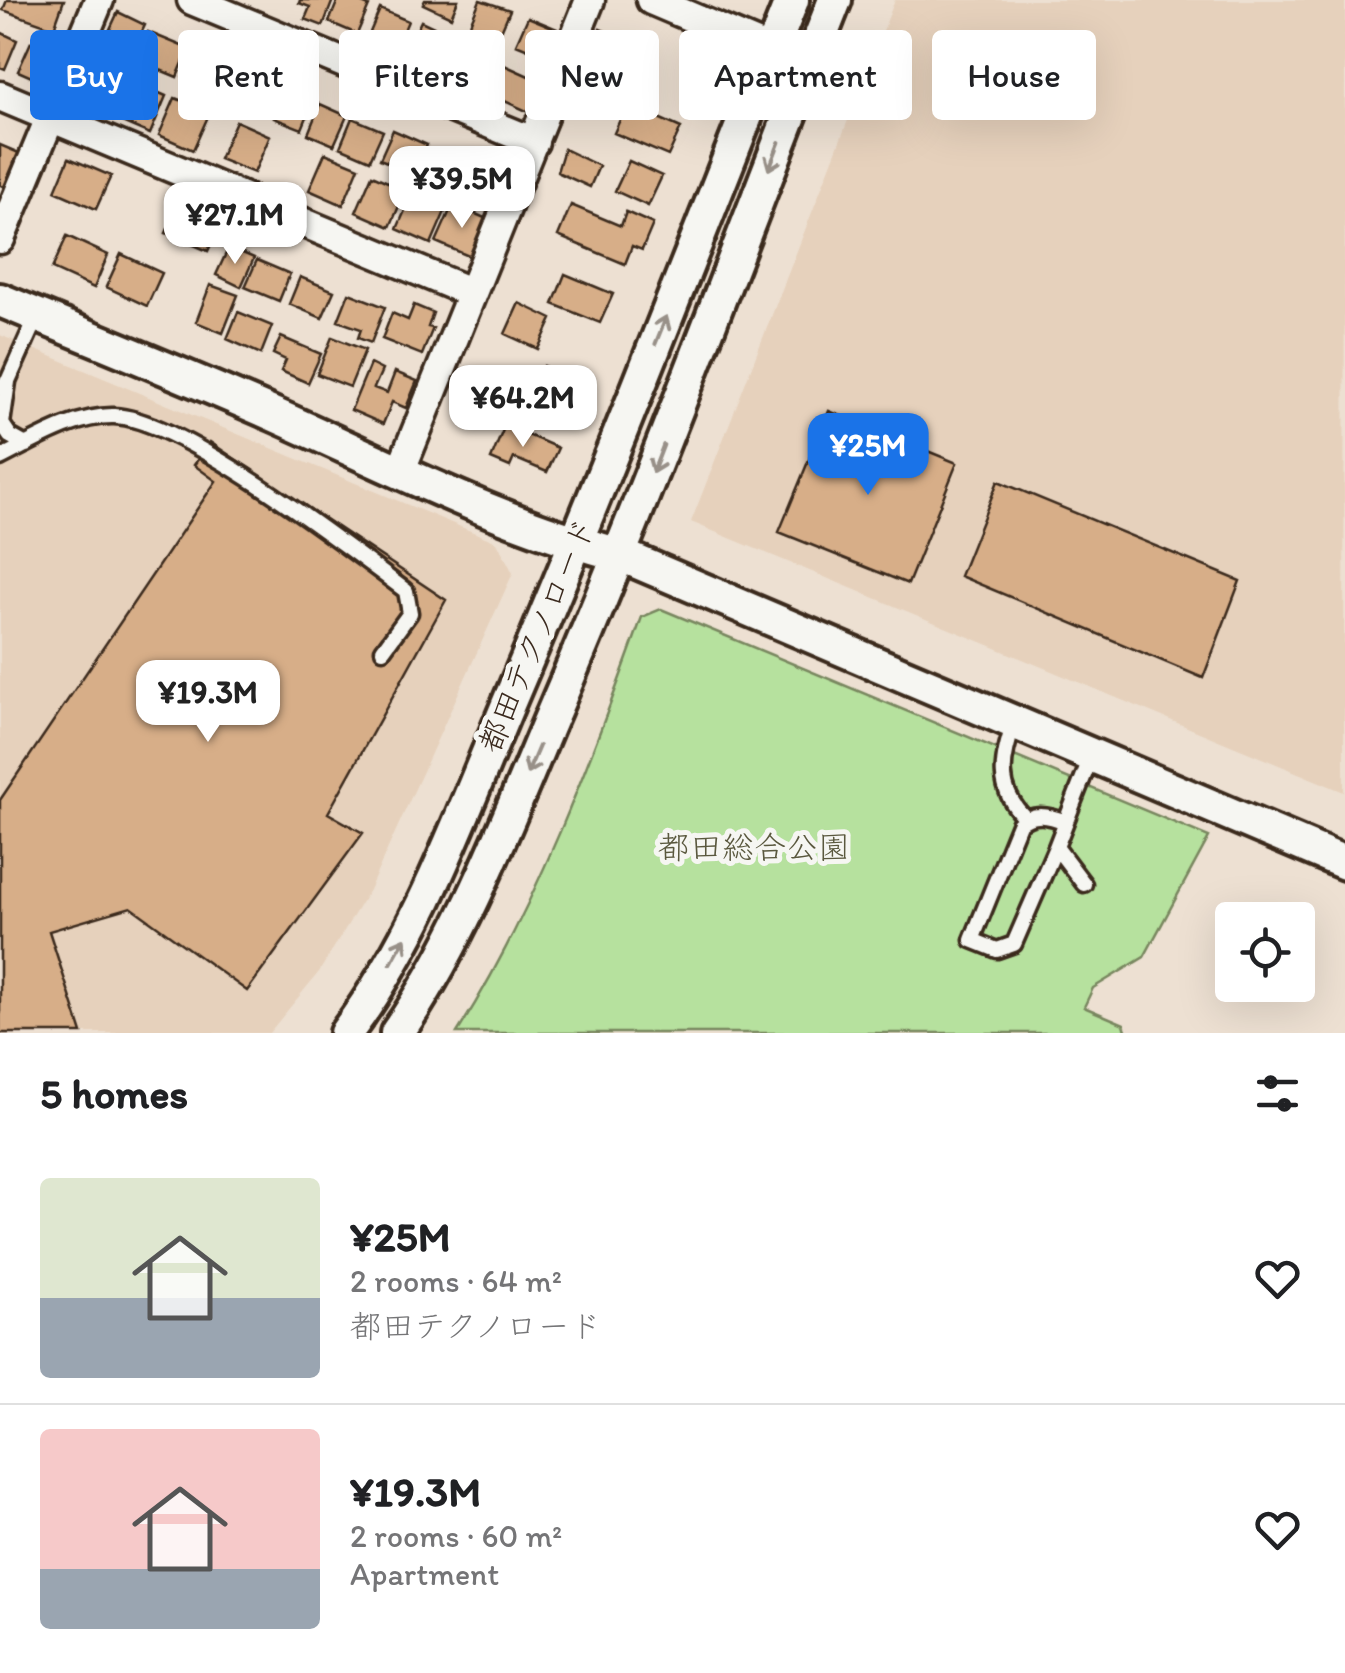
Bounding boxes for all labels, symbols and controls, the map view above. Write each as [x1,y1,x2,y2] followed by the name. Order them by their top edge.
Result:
[30,30,158,120] chip: Buy
[178,30,319,120] chip: Rent
[339,30,505,120] chip: Filters
[525,30,659,120] chip: New
[679,30,912,120] chip: Apartment
[932,30,1096,120] chip: House
[764,140,782,171] one-way arrow
[381,146,543,231] pin: ¥39.5M
[411,159,513,197] text: ¥39.5M
[154,182,316,267] pin: ¥27.1M
[186,195,284,233] text: ¥27.1M
[653,315,671,346] one-way arrow
[442,365,604,450] pin: ¥64.2M
[471,378,575,416] text: ¥64.2M
[809,413,927,498] pin: ¥25M
[830,426,906,464] text: ¥25M
[648,443,666,474] one-way arrow
[470,512,604,758] street label: 都田テクノロード
[127,660,289,745] pin: ¥19.3M
[158,673,258,711] text: ¥19.3M
[523,744,541,774] one-way arrow
[658,828,850,866] park label: 都田総合公園
[1215,902,1315,1002] map controls
[1215,902,1315,1002] button: locate
[389,937,409,966] one-way arrow
[1250,1066,1305,1121] icon: filters
[40,1068,188,1119] text: 5 homes
[350,1211,451,1262] text: ¥25M
[120,1218,240,1338] icon: home
[1250,1251,1305,1306] icon: heart
[350,1262,562,1300] text: 2 rooms · 64 m²
[350,1307,602,1345] text: 都田テクノロード
[350,1466,481,1517] text: ¥19.3M
[120,1469,240,1589] icon: home
[1250,1502,1305,1557] icon: heart
[350,1517,562,1555] text: 2 rooms · 60 m²
[350,1555,499,1593] text: Apartment

